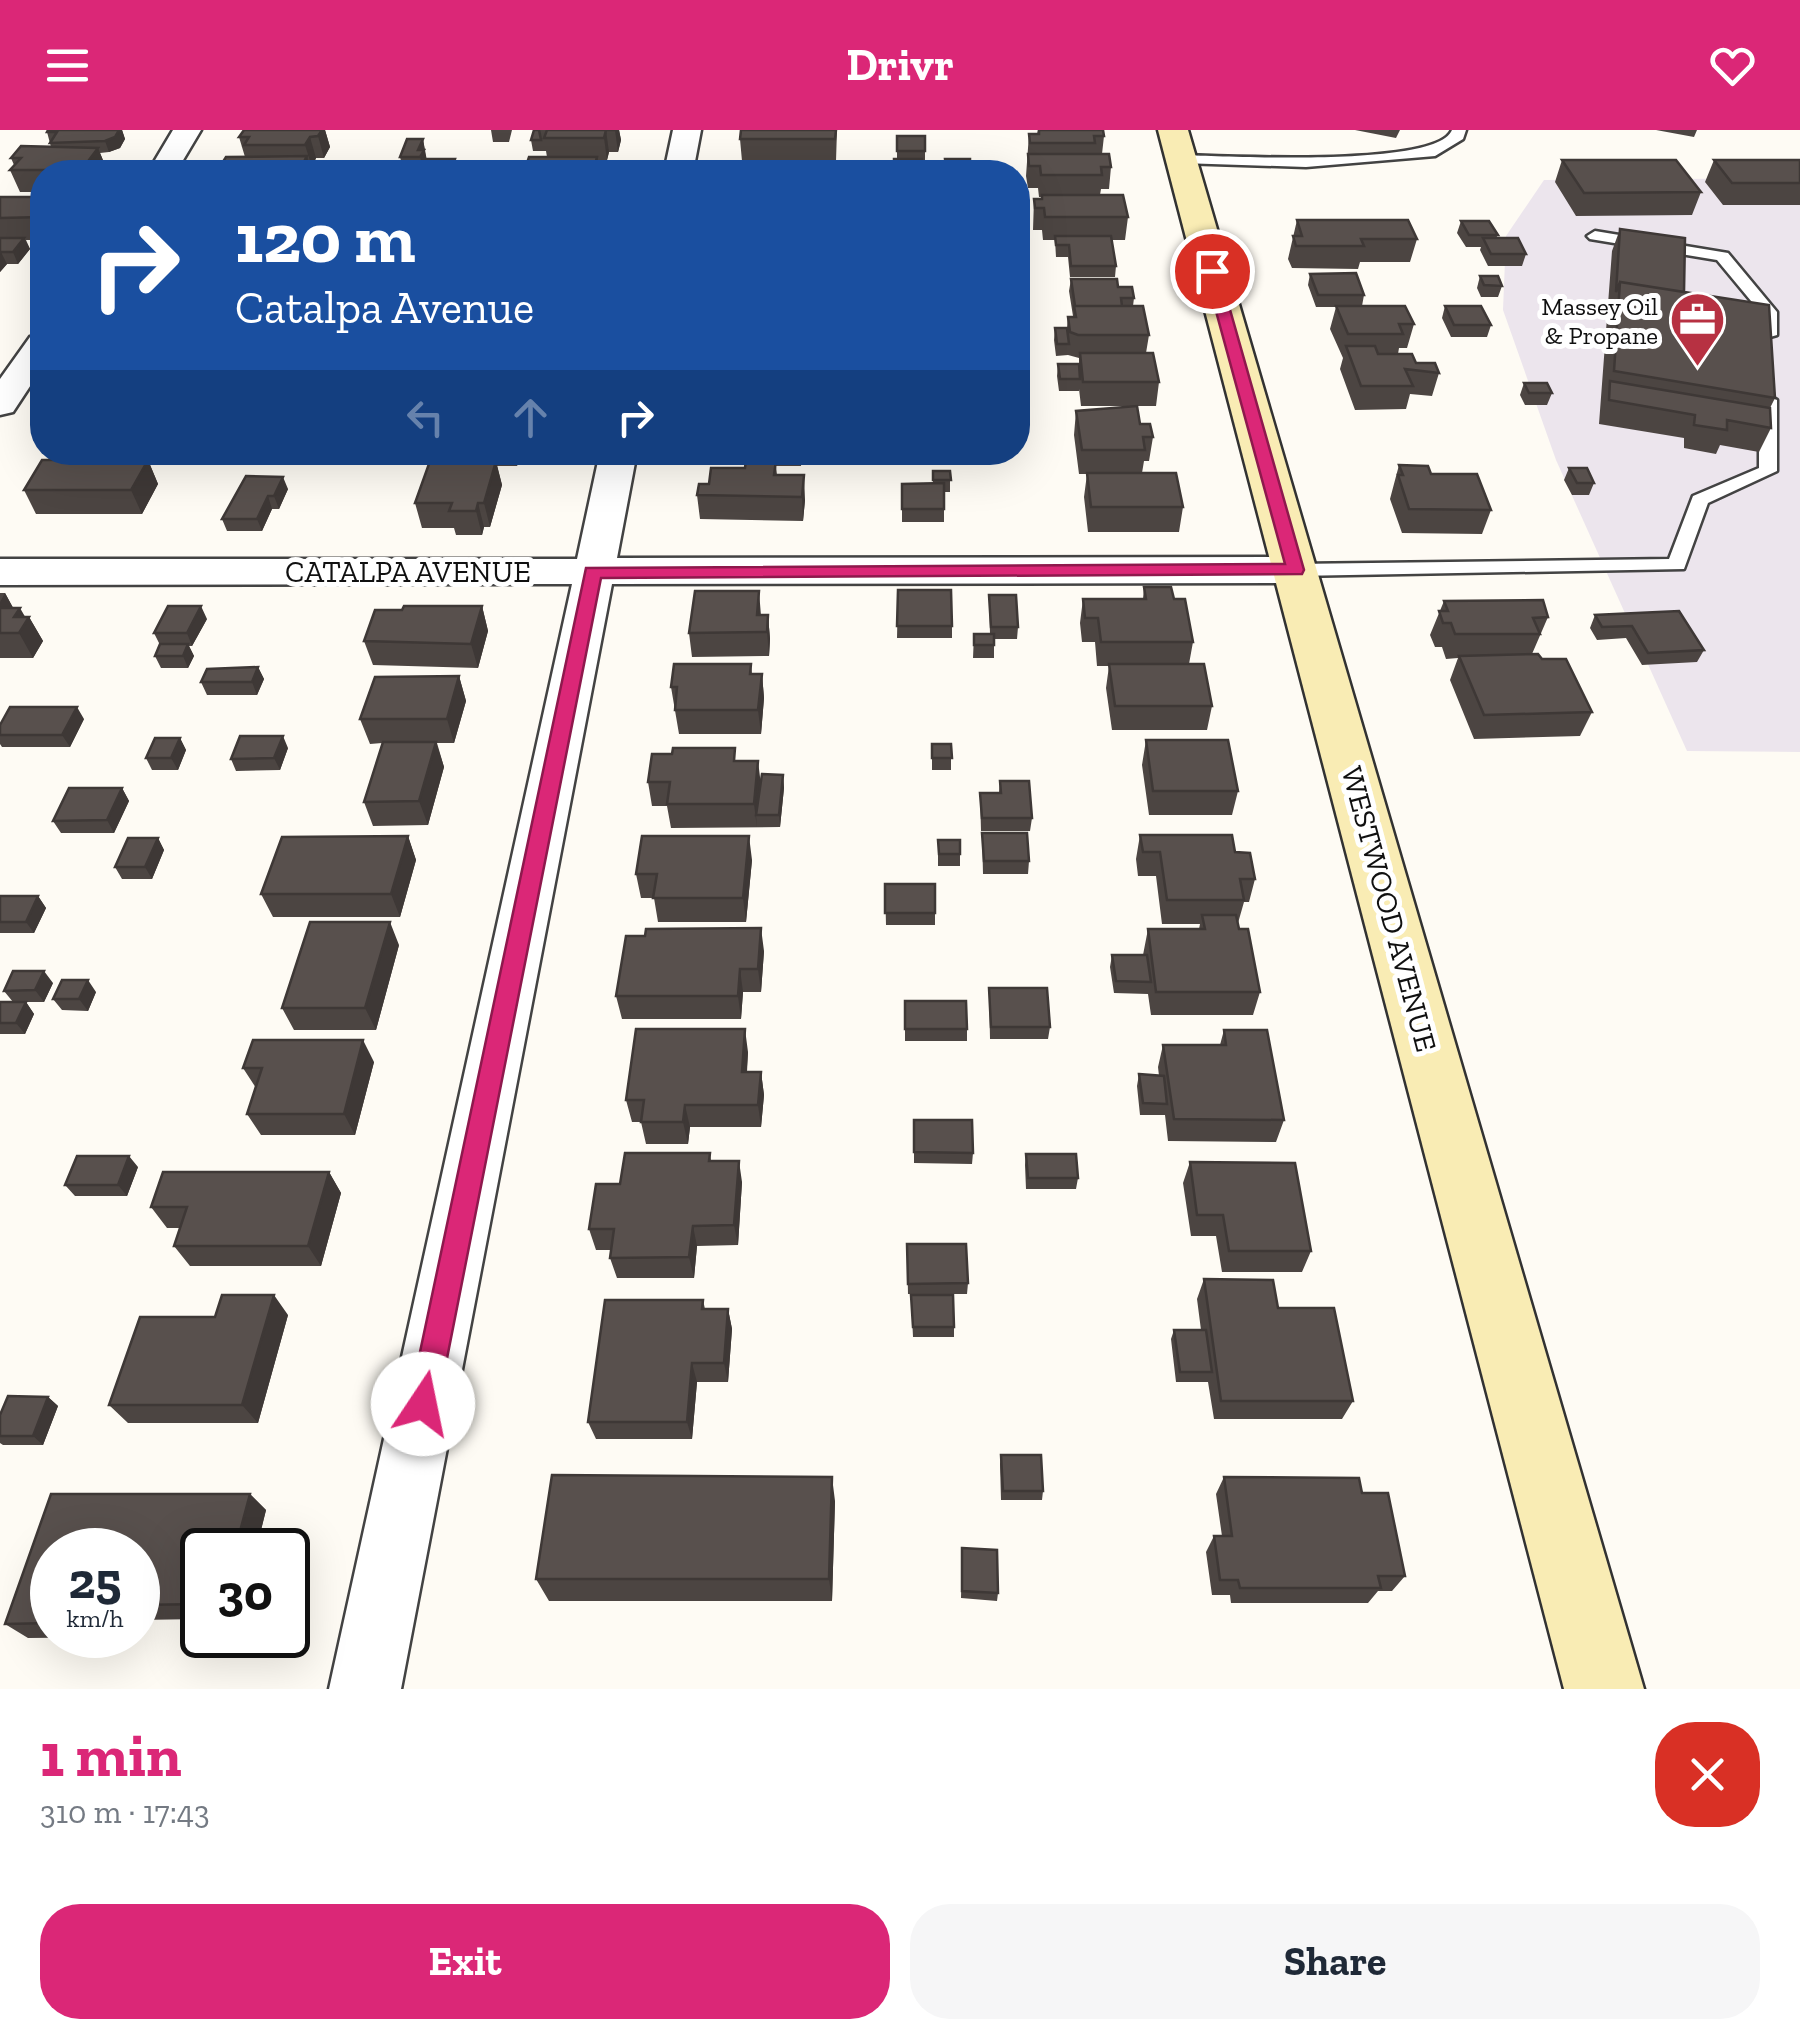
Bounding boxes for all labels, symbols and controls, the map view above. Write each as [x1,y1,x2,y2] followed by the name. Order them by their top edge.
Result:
[40,38,95,93] icon: menu
[846,38,954,92] text: Drivr
[1705,38,1760,93] icon: heart
[235,196,416,280] text: 120 m
[70,200,200,330] icon: right
[1170,229,1255,314] pin
[1185,244,1240,299] icon: arrive
[235,281,534,335] text: Catalpa Avenue
[1667,290,1727,369] office icon: Massey Oil & Propane
[1541,291,1658,350] place label: Massey Oil & Propane
[398,390,453,445] icon: left
[503,390,558,445] icon: ahead
[608,390,663,445] icon: right
[285,554,531,590] street label: CATALPA AVENUE
[1334,762,1444,1056] street label: WESTWOOD AVENUE
[371,1352,475,1456] position arrow
[180,1528,310,1658] speed limit sign: 30
[69,1551,121,1611] text: 25
[66,1603,124,1633] text: km/h
[40,1719,182,1791] text: 1 min
[1655,1722,1760,1827] button: close
[40,1793,210,1831] text: 310 m · 17:43
[40,1904,890,2019] button: Exit
[910,1904,1760,2019] button: Share

